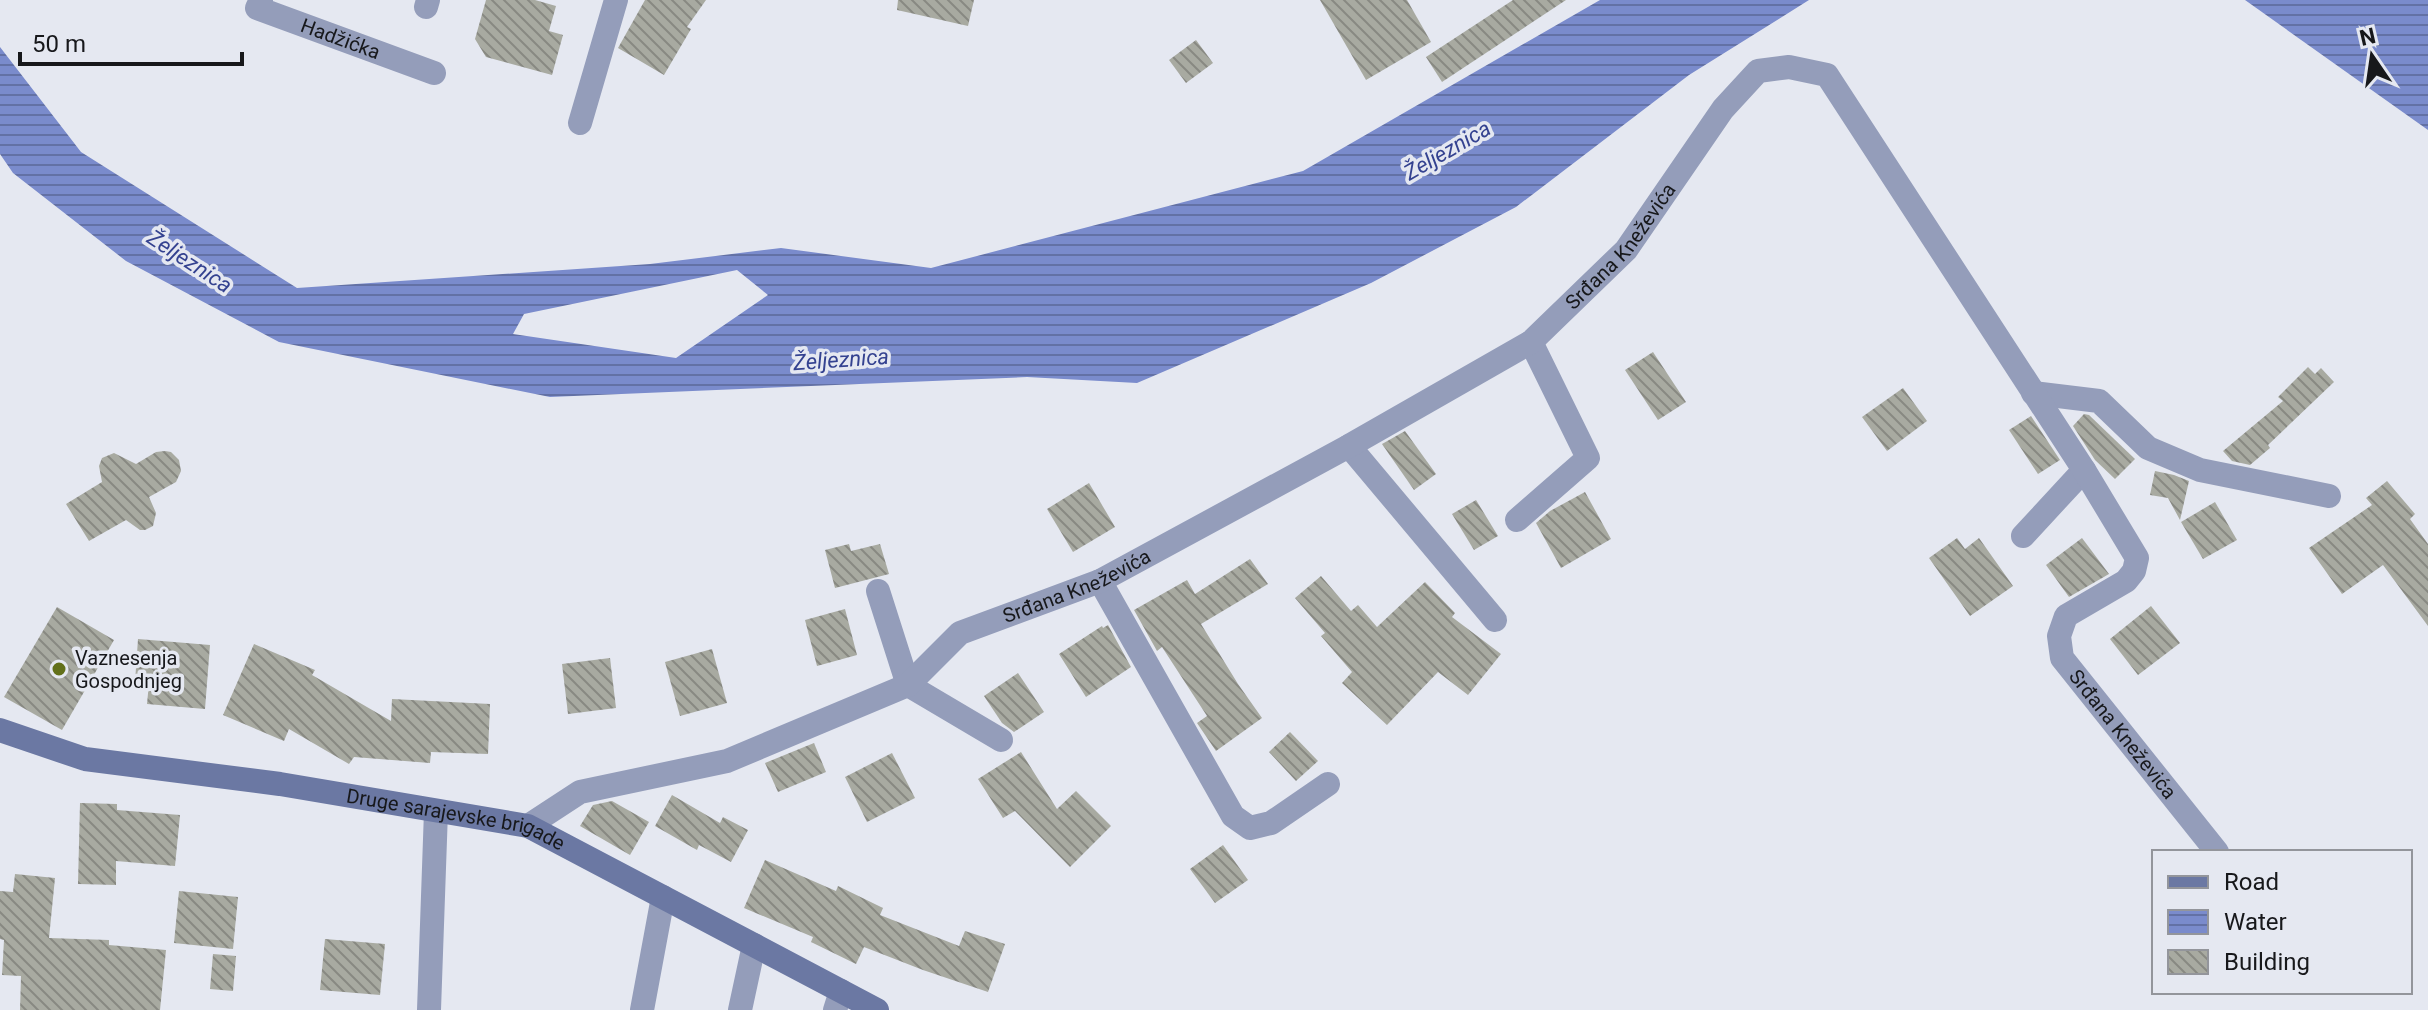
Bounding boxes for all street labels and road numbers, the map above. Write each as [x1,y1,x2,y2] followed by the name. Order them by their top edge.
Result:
[298,13,384,64] street label: Hadžićka
[1560,178,1680,314] street label: Srđana Kneževića
[999,544,1155,628] street label: Srđana Kneževića
[2064,665,2182,804] street label: Srđana Kneževića
[345,783,569,855] street label: Druge sarajevske brigade

